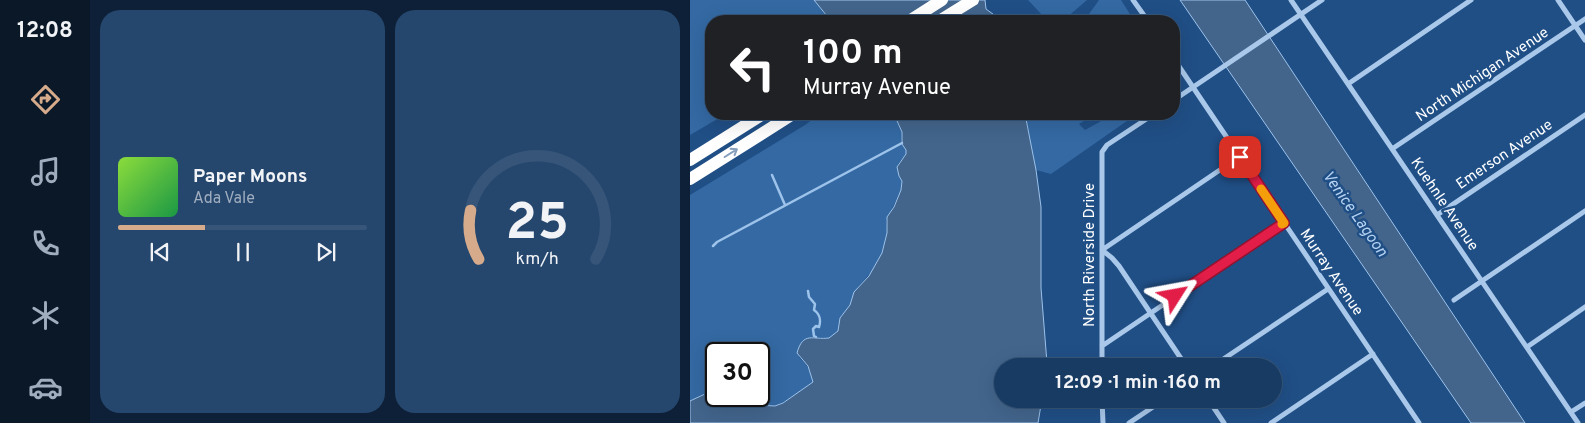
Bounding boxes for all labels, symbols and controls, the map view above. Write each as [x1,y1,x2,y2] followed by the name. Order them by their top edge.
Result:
[17,18,73,45] text: 12:08
[1413,24,1553,127] street label: North Michigan Avenue
[803,32,903,76] text: 100 m
[720,35,785,100] icon: left
[803,75,951,102] text: Murray Avenue
[28,82,63,117] icon: directions
[1453,116,1557,195] street label: Emerson Avenue
[1219,136,1261,178] pin
[1226,143,1254,171] icon: arrive
[724,148,738,158] one-way arrow
[28,154,63,189] icon: music
[1406,155,1482,255] street label: Kuehnle Avenue
[193,165,307,189] text: Paper Moons
[1317,167,1392,261] water label: Venice Lagoon
[1081,183,1100,327] street label: North Riverside Drive
[193,189,255,209] text: Ada Vale
[506,192,569,258] text: 25
[28,226,63,261] icon: phone
[1295,226,1367,320] street label: Murray Avenue
[146,238,174,266] icon: previous
[229,238,257,266] icon: pause
[312,238,340,266] icon: next
[516,248,559,271] text: km/h
[1148,269,1200,321] position arrow
[28,298,63,333] icon: climate
[705,342,770,407] speed limit sign: 30
[28,370,63,405] icon: car
[1055,371,1221,395] text: 12:09 · 1 min · 160 m

